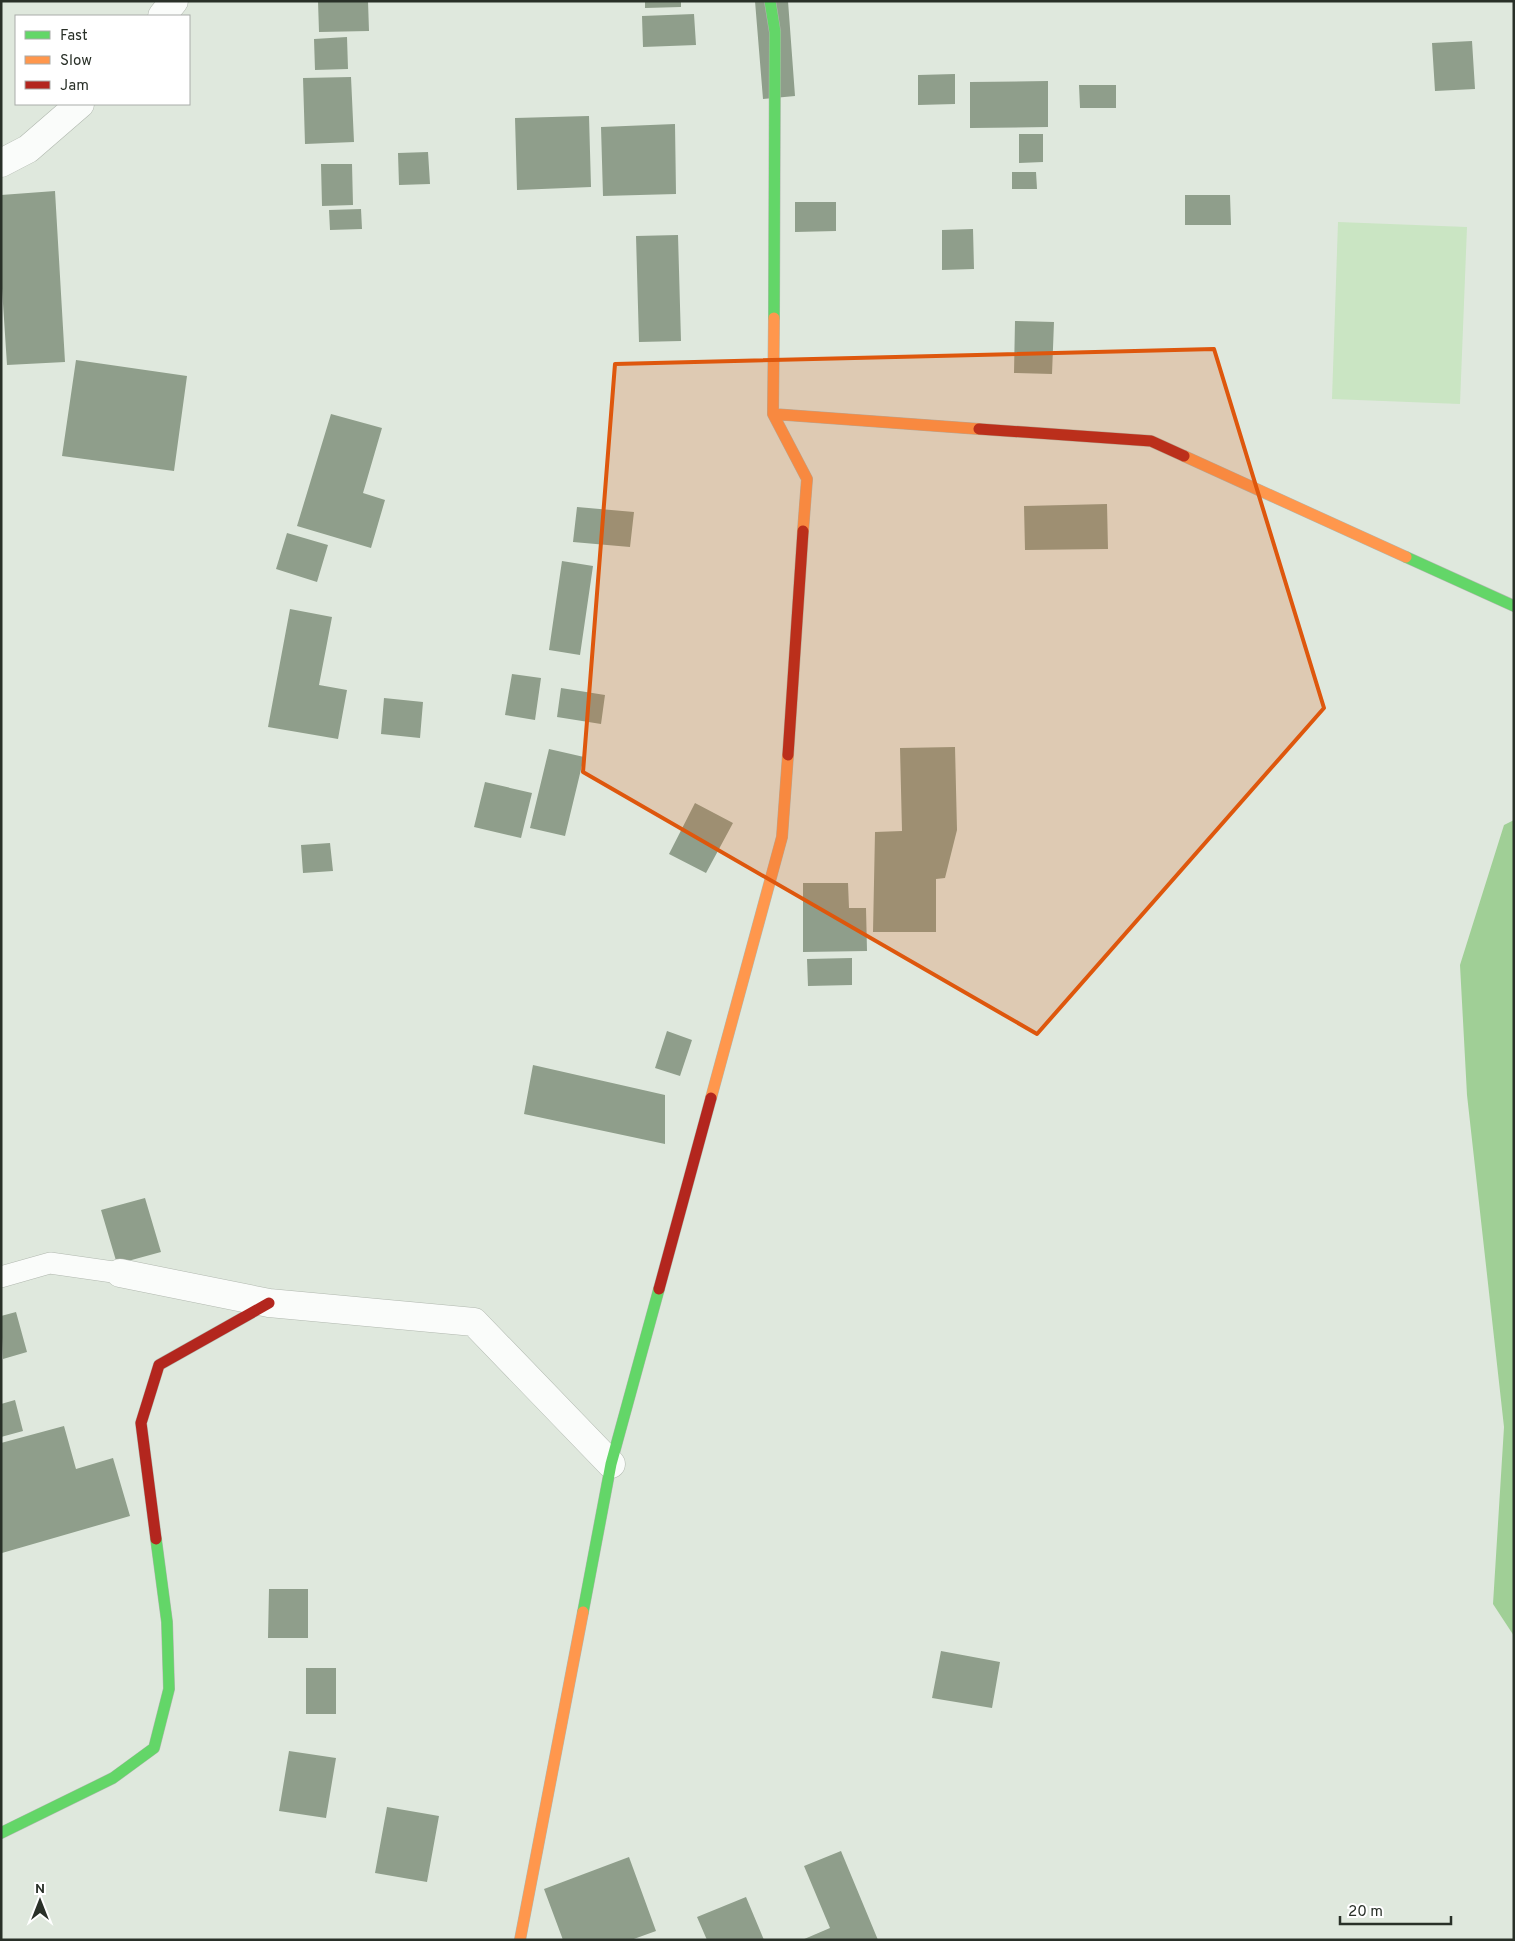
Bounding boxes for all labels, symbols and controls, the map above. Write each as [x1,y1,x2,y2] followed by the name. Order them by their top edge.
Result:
[15,15,190,105] legend
[60,27,88,46] text: Fast
[60,52,92,71] text: Slow
[60,77,89,96] text: Jam
[15,1876,65,1926] north arrow
[35,1881,45,1898] text: N
[1340,1894,1451,1926] scale bar
[1348,1903,1383,1922] text: 20 m

